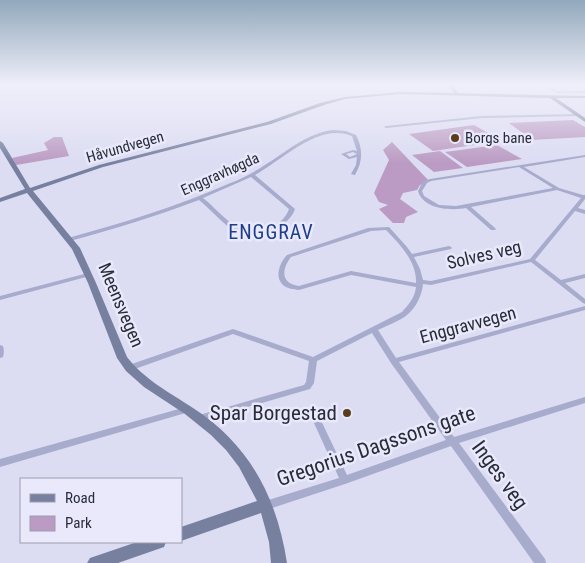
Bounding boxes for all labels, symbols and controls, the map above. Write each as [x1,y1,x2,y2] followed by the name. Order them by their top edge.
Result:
[84,127,166,167] street label: Håvundvegen
[465,129,532,147] place label: Borgs bane
[449,132,461,144] marker: Borgs bane
[178,149,262,199] street label: Enggravhøgda
[228,220,314,244] district label: ENGGRAV
[445,236,523,273] street label: Solves veg
[94,260,149,350] street label: Meensvegen
[417,302,518,347] street label: Enggravvegen
[210,401,337,425] place label: Spar Borgestad
[274,401,479,491] street label: Gregorius Dagssons gate
[341,407,353,419] marker: Spar Borgestad
[467,436,533,514] street label: Inges veg
[20,478,182,543] legend
[65,489,95,507] text: Road
[65,514,92,532] text: Park

